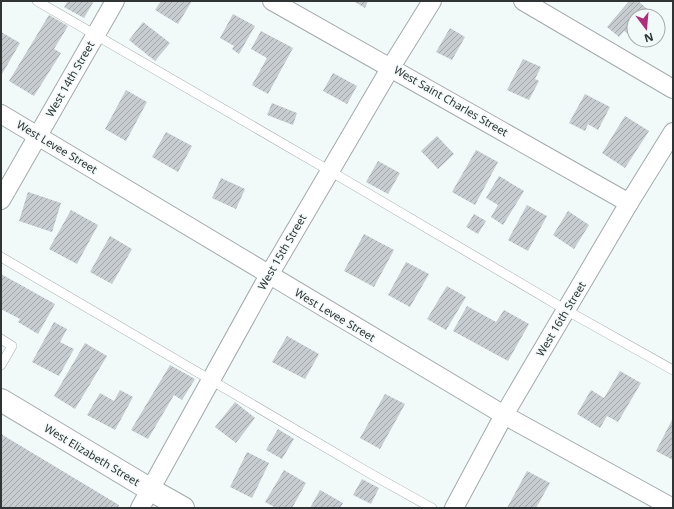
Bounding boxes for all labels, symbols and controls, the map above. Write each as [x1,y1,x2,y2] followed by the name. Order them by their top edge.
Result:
[626,8,666,48] north arrow
[643,30,655,47] text: N
[42,38,97,119] street label: West 14th Street
[391,62,511,139] street label: West Saint Charles Street
[14,117,100,177] street label: West Levee Street
[254,211,309,292] street label: West 15th Street
[532,278,589,359] street label: West 16th Street
[292,285,378,345] street label: West Levee Street
[42,420,143,489] street label: West Elizabeth Street

